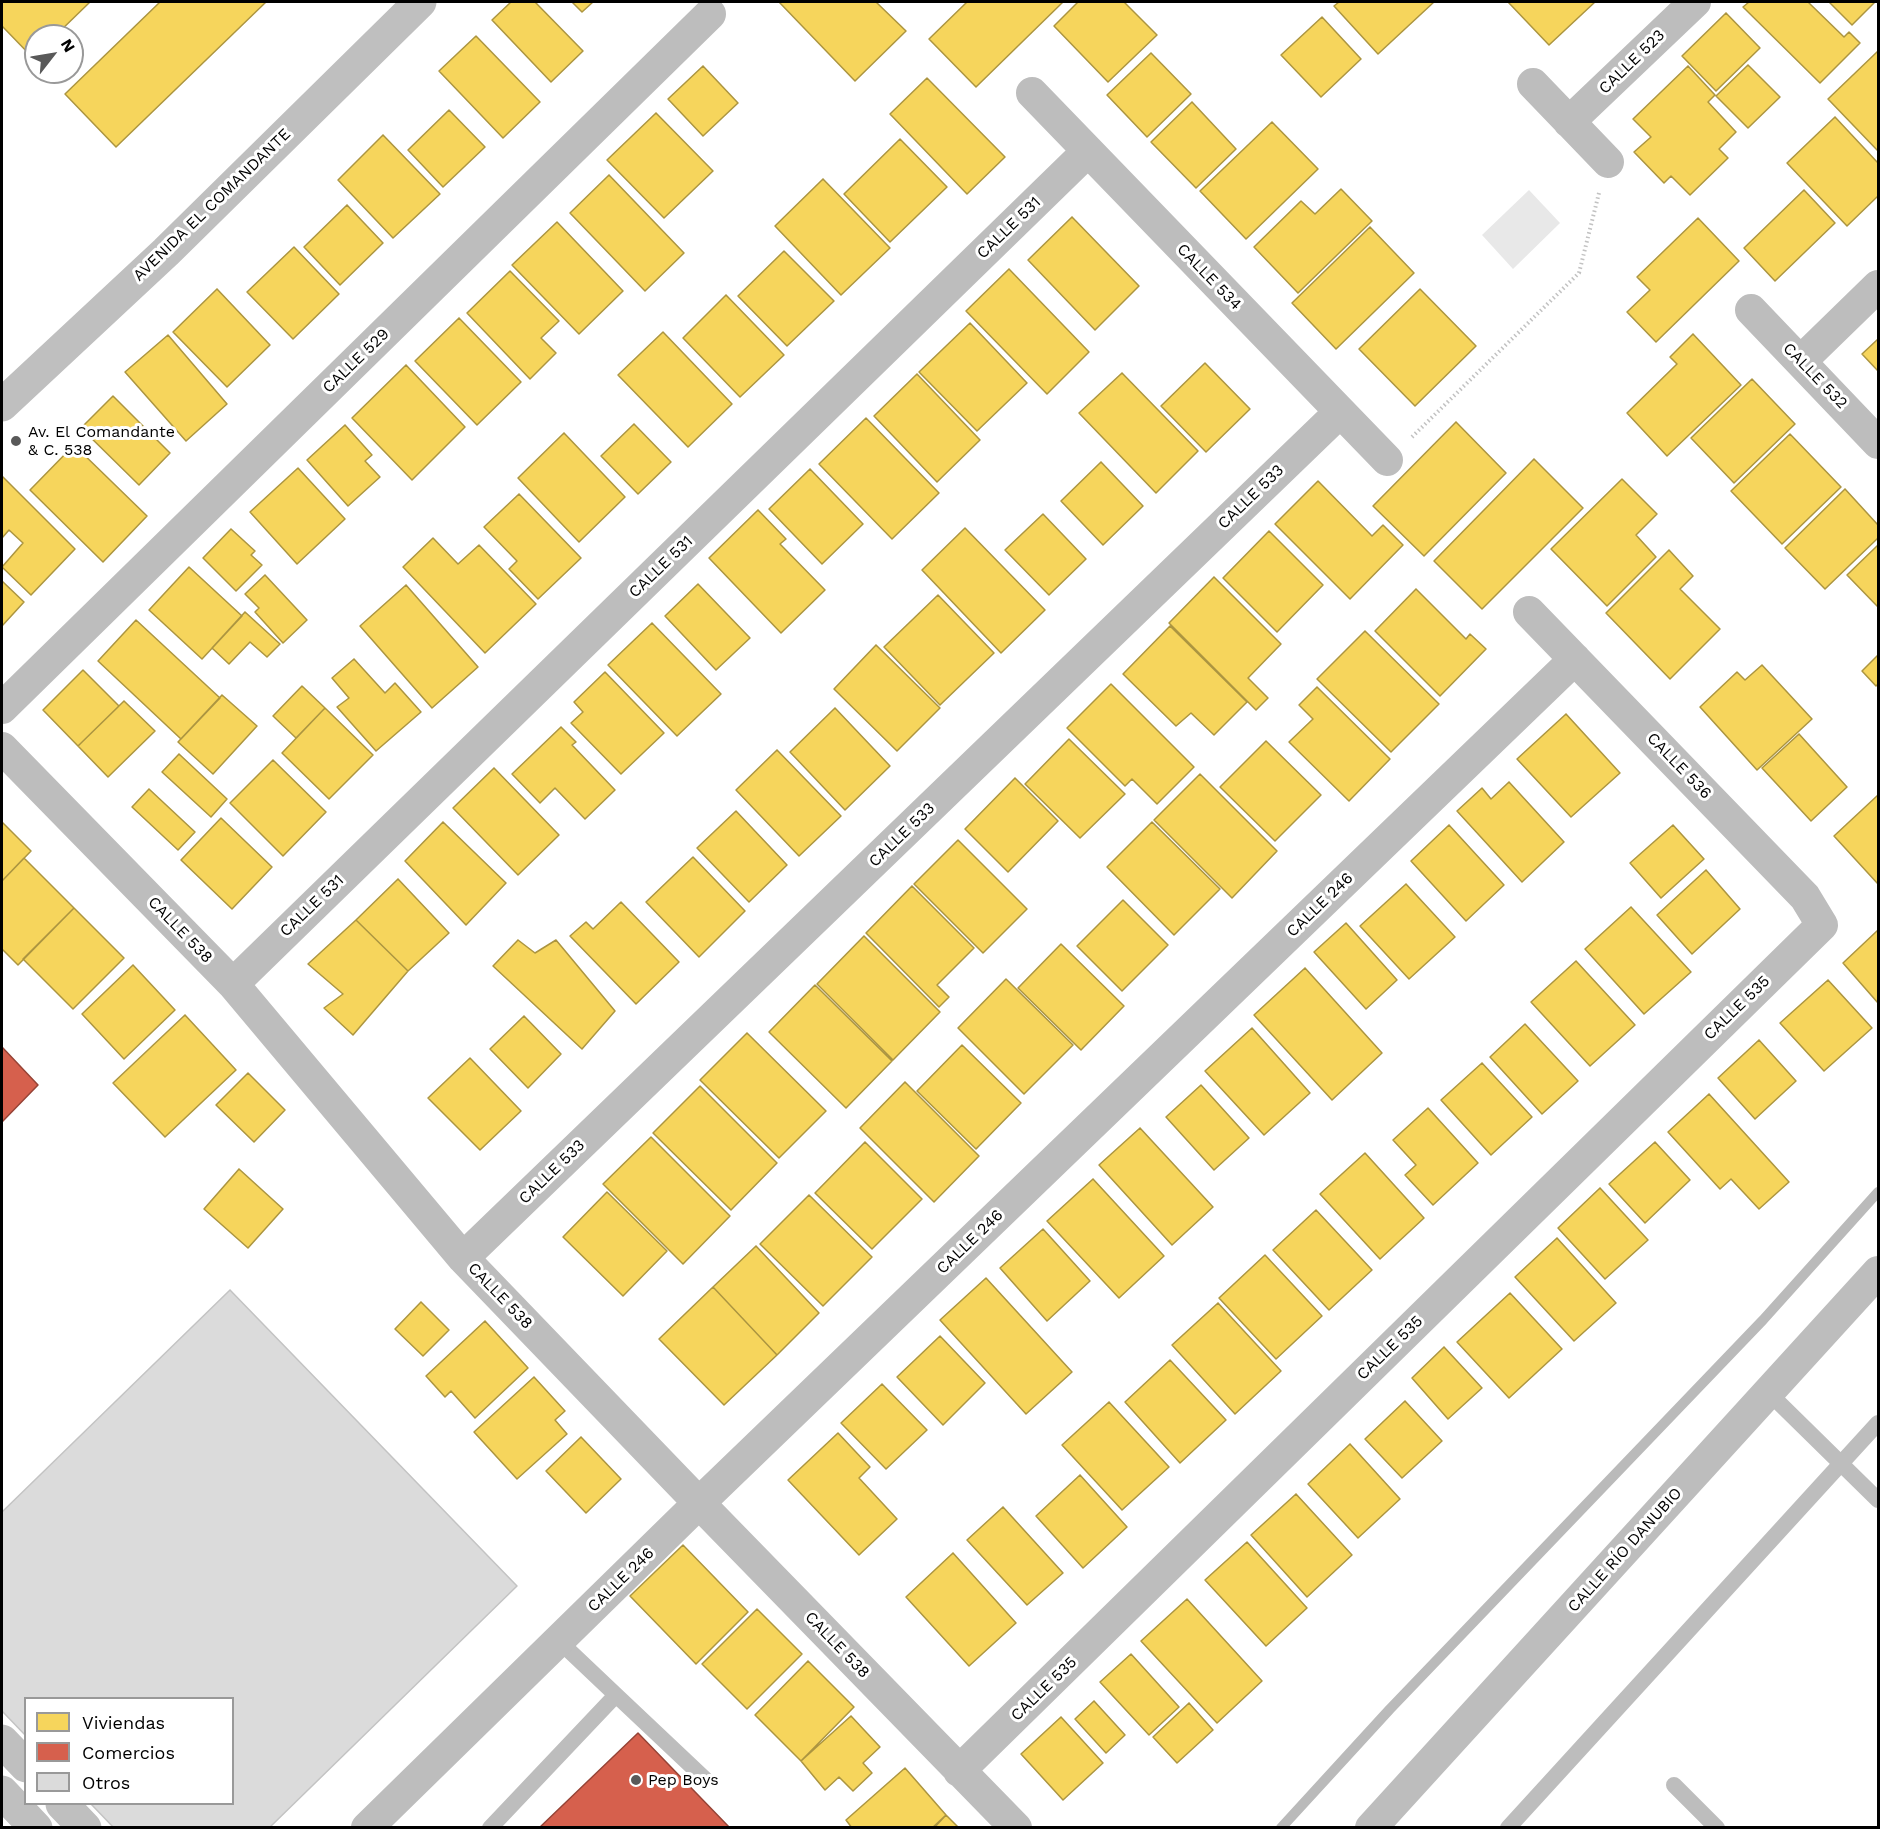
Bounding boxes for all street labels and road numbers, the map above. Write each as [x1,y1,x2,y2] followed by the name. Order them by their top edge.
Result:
[1595,26,1669,98] street label: CALLE 523
[129,125,295,285] street label: AVENIDA EL COMANDANTE
[973,193,1045,263] street label: CALLE 531
[1173,240,1245,314] street label: CALLE 534
[319,325,393,397] street label: CALLE 529
[1779,339,1851,413] street label: CALLE 532
[1214,461,1288,533] street label: CALLE 533
[625,532,697,602] street label: CALLE 531
[1643,729,1715,803] street label: CALLE 536
[865,799,939,871] street label: CALLE 533
[1283,869,1357,941] street label: CALLE 246
[276,871,348,941] street label: CALLE 531
[144,893,216,967] street label: CALLE 538
[1700,972,1774,1044] street label: CALLE 535
[515,1136,589,1208] street label: CALLE 533
[933,1206,1007,1278] street label: CALLE 246
[464,1259,536,1333] street label: CALLE 538
[1353,1312,1427,1384] street label: CALLE 535
[1564,1484,1686,1616] street label: CALLE RÍO DANUBIO
[584,1544,658,1616] street label: CALLE 246
[801,1608,873,1682] street label: CALLE 538
[1007,1653,1081,1725] street label: CALLE 535

